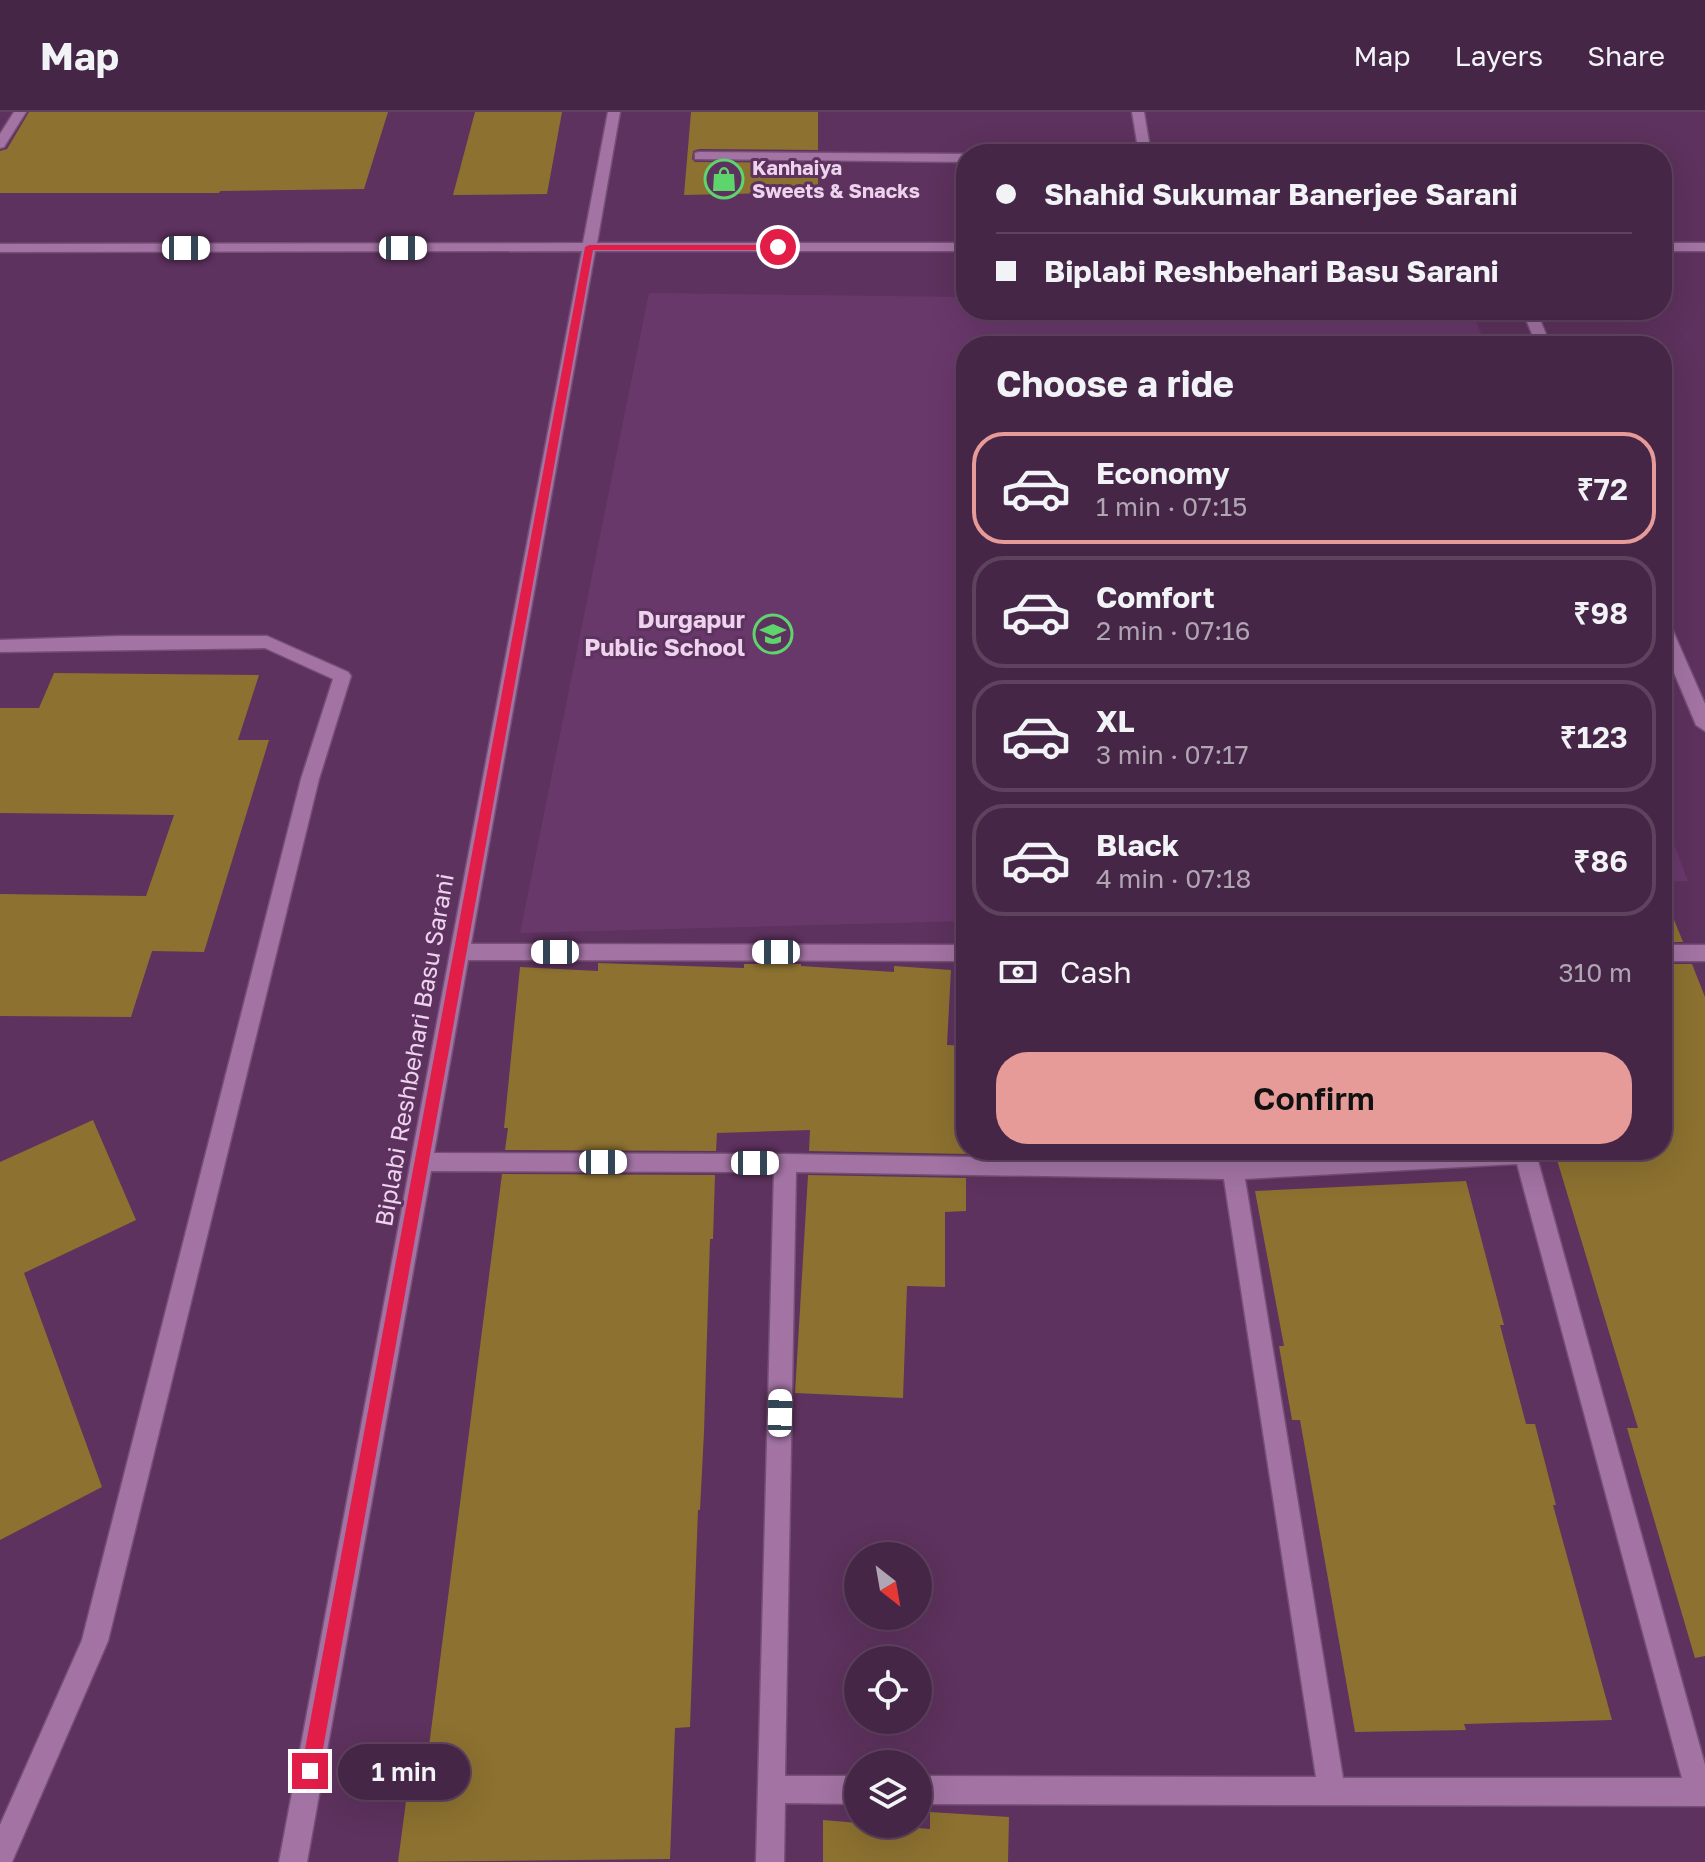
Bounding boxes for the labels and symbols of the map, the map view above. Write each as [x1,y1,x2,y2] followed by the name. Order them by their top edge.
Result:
[752,155,920,202] place label: Kanhaiya Sweets & Snacks
[703,158,745,200] shop icon: Kanhaiya Sweets & Snacks
[760,229,796,265] route start
[162,236,210,260] car
[379,236,427,260] car
[584,604,745,661] place label: Durgapur Public School
[752,613,794,655] school or university icon: Durgapur Public School
[368,871,459,1228] street label: Biplabi Reshbehari Basu Sarani
[531,940,579,964] car
[752,940,800,964] car
[579,1150,627,1174] car
[731,1151,779,1175] car
[768,1389,792,1437] car
[844,1542,932,1630] north arrow
[338,1743,470,1799] callout: 1 min
[292,1753,328,1789] route end

